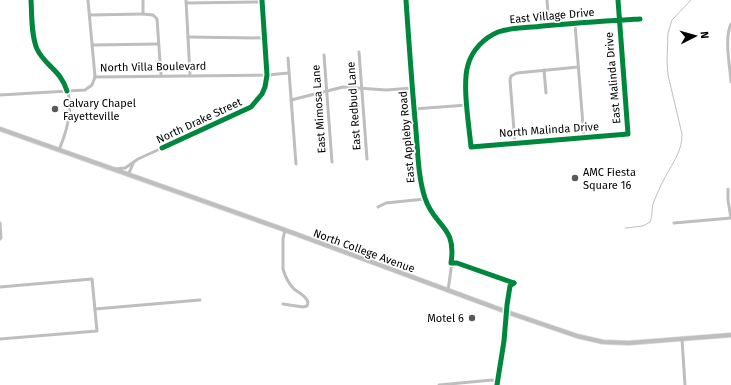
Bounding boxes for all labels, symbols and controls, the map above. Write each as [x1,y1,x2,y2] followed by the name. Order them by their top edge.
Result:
[509,6,595,26] street label: East Village Drive
[675,16,715,56] north arrow
[698,31,711,39] text: N
[603,32,623,124] street label: East Malinda Drive
[100,60,206,74] street label: North Villa Boulevard
[344,61,364,151] street label: East Redbud Lane
[309,64,329,154] street label: East Mimosa Lane
[396,90,418,184] street label: East Appleby Road
[154,96,244,146] street label: North Drake Street
[63,97,136,123] place label: Calvary Chapel Fayetteville
[50,104,60,114] marker: Calvary Chapel Fayetteville
[499,120,599,140] street label: North Malinda Drive
[583,166,636,192] place label: AMC Fiesta Square 16
[570,173,580,183] marker: AMC Fiesta Square 16
[311,227,417,275] street label: North College Avenue
[427,312,464,325] place label: Motel 6
[467,313,477,323] marker: Motel 6

